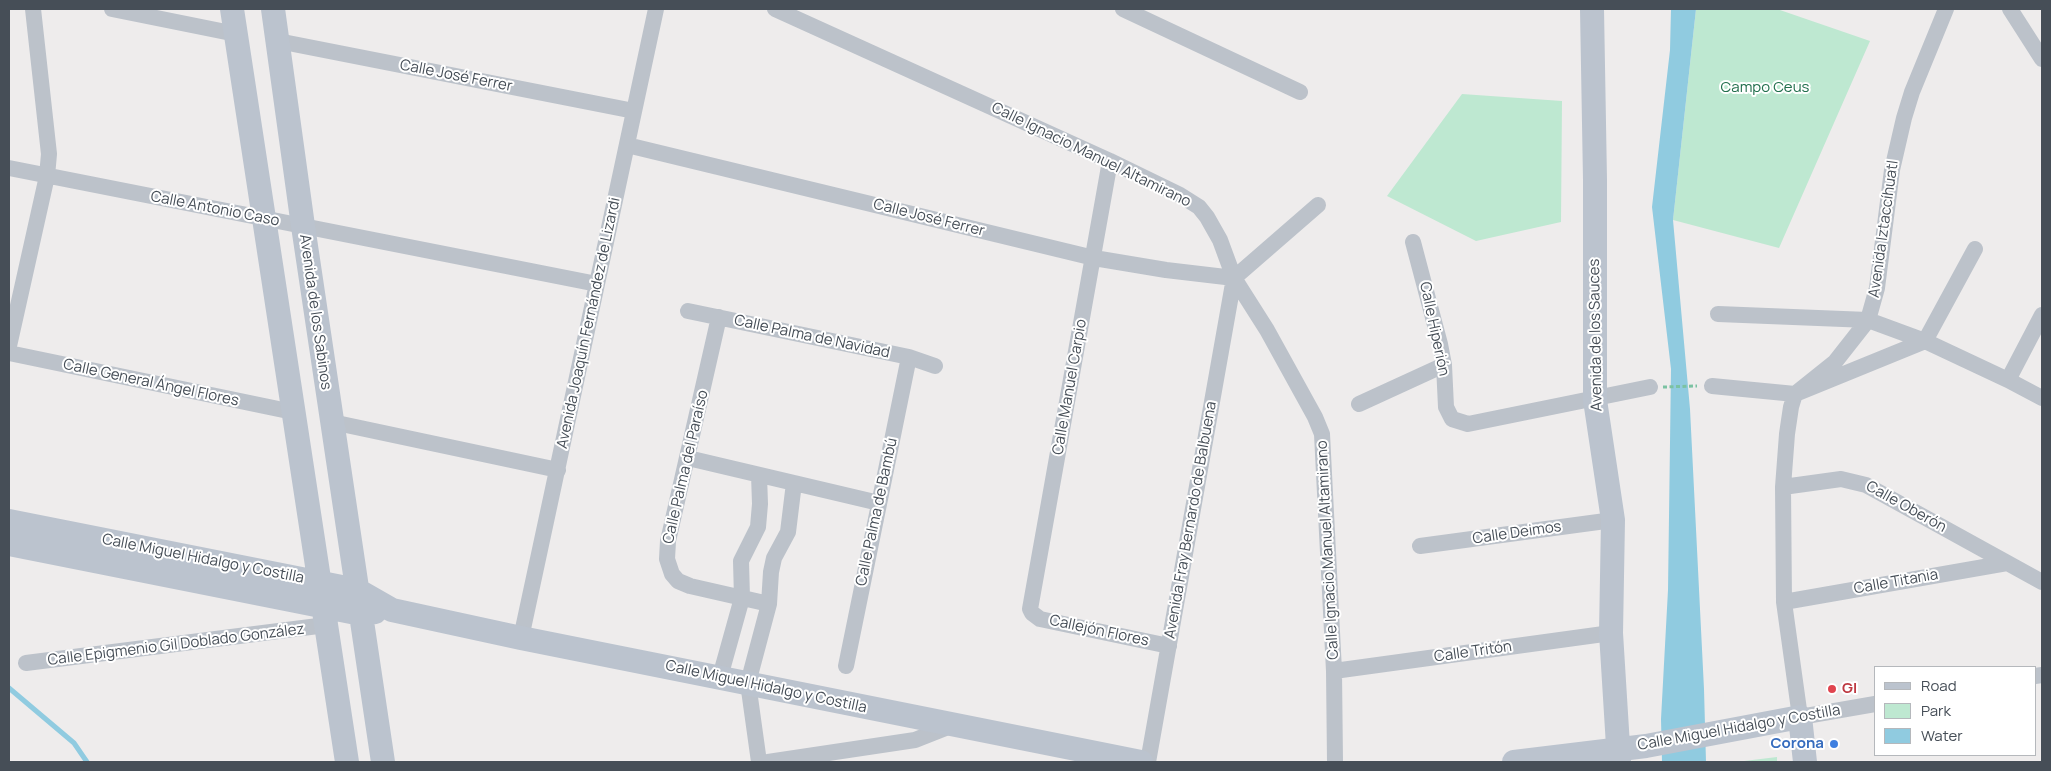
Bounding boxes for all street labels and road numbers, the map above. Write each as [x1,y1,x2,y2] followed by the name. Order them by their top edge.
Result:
[398,56,514,96] street label: Calle José Ferrer
[988,99,1194,211] street label: Calle Ignacio Manuel Altamirano
[1865,159,1903,299] street label: Avenida Iztaccíhuatl
[149,188,281,230] street label: Calle Antonio Caso
[871,195,987,241] street label: Calle José Ferrer
[554,196,624,450] street label: Avenida Joaquín Fernández de Lizardi
[295,233,335,391] street label: Avenida de los Sabinos
[1586,259,1606,411] street label: Avenida de los Sauces
[1415,280,1453,378] street label: Calle Hiperión
[733,312,891,362] street label: Calle Palma de Navidad
[1049,318,1091,456] street label: Calle Manuel Carpio
[62,356,240,410] street label: Calle General Ángel Flores
[660,388,712,546] street label: Calle Palma del Paraíso
[1161,400,1221,640] street label: Avenida Fray Bernardo de Balbuena
[852,436,902,588] street label: Calle Palma de Bambú
[1313,440,1343,660] street label: Calle Ignacio Manuel Altamirano
[1863,477,1949,537] street label: Calle Oberón
[1471,518,1563,548] street label: Calle Deimos
[100,531,306,587] street label: Calle Miguel Hidalgo y Costilla
[1852,566,1940,598] street label: Calle Titania
[1048,612,1150,650] street label: Callejón Flores
[47,620,305,670] street label: Calle Epigmenio Gil Doblado González
[1433,638,1513,666] street label: Calle Tritón
[664,657,868,717] street label: Calle Miguel Hidalgo y Costilla
[1636,701,1842,755] street label: Calle Miguel Hidalgo y Costilla

